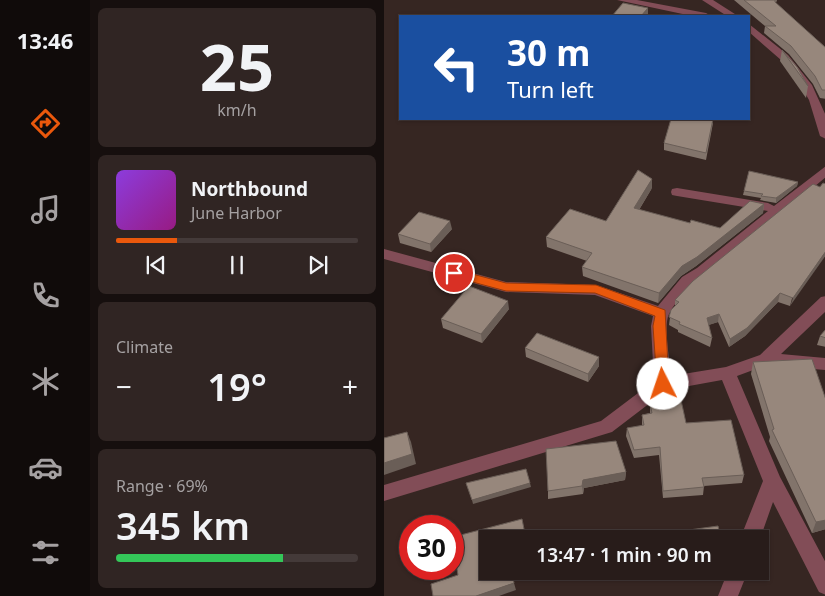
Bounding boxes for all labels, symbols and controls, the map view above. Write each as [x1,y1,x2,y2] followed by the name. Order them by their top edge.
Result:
[200,22,274,110] text: 25
[17,25,73,55] text: 13:46
[507,29,590,76] text: 30 m
[424,35,489,100] icon: left
[507,74,594,104] text: Turn left
[217,99,257,121] text: km/h
[28,106,63,141] icon: directions
[191,176,308,202] text: Northbound
[28,192,63,227] icon: music
[191,202,282,224] text: June Harbor
[142,251,170,279] icon: previous
[223,251,251,279] icon: pause
[304,251,332,279] icon: next
[433,252,475,294] pin
[440,259,468,287] icon: arrive
[28,278,63,313] icon: phone
[116,336,173,358] text: Climate
[636,357,688,409] position arrow
[207,360,267,412] text: 19°
[28,364,63,399] icon: climate
[116,367,132,405] text: −
[342,367,358,405] text: +
[28,450,63,485] icon: car
[116,475,208,497] text: Range · 69%
[116,499,250,551] text: 345 km
[399,515,464,580] speed limit sign: 30
[28,535,63,570] icon: filters
[536,542,712,568] text: 13:47 · 1 min · 90 m

